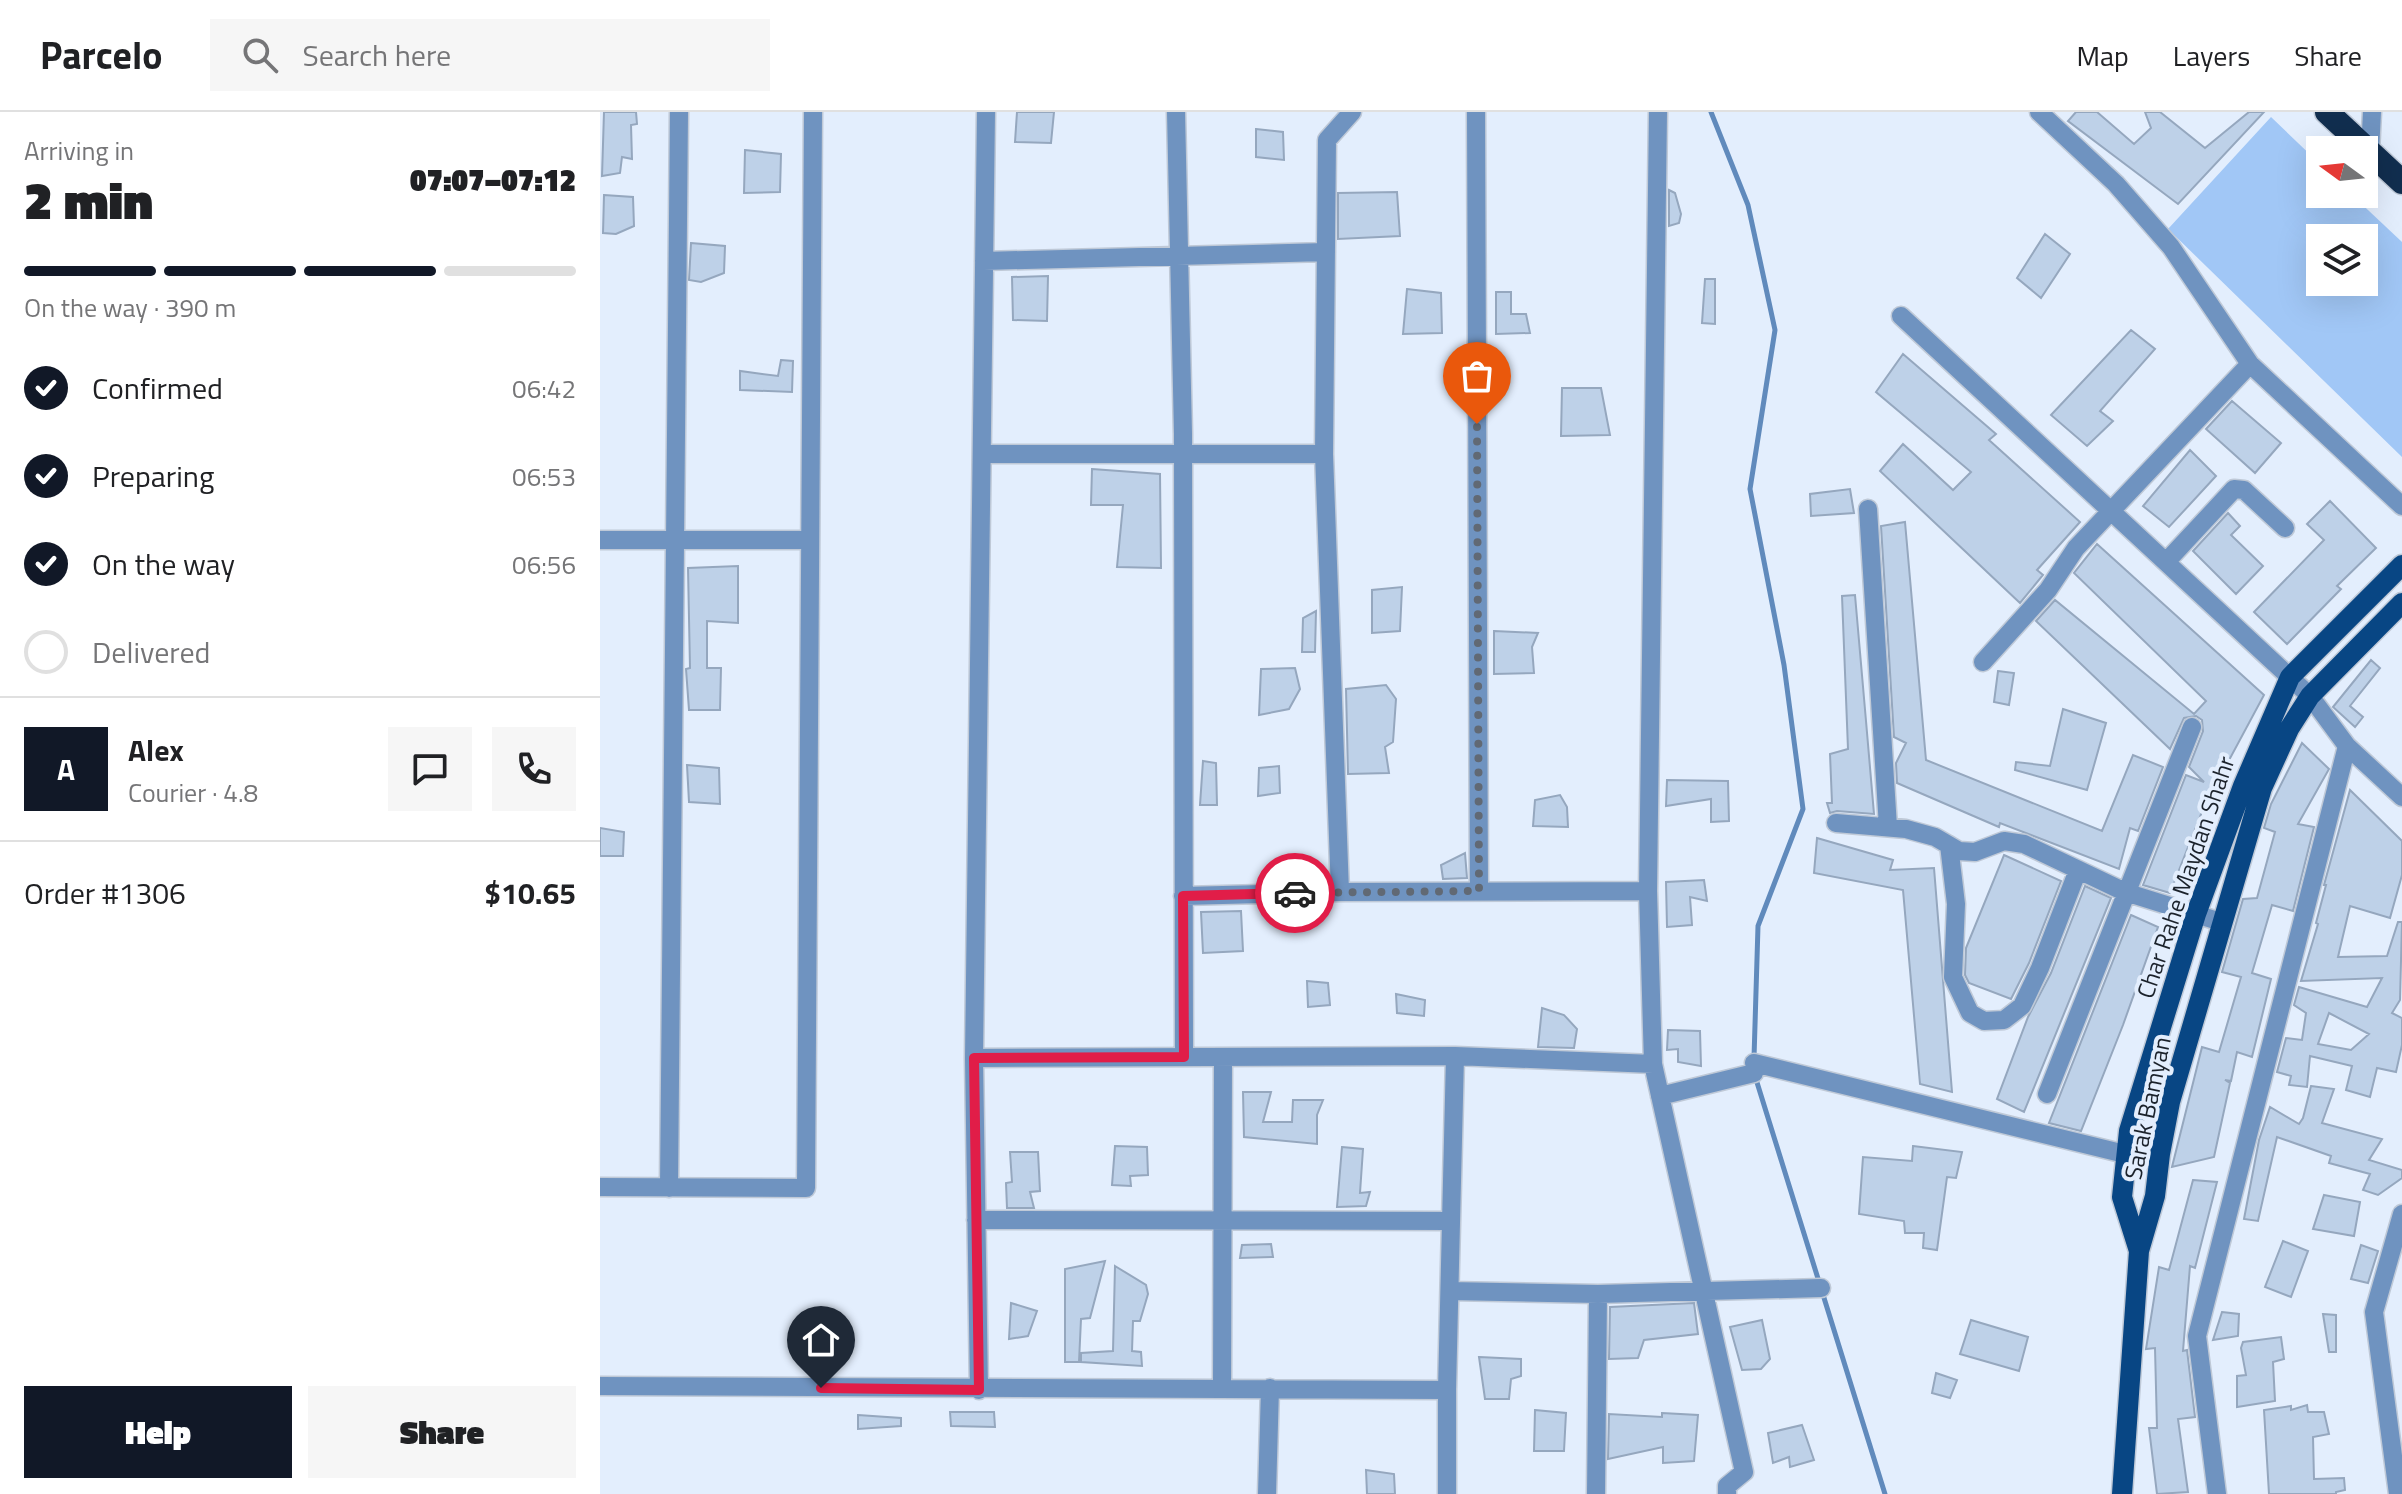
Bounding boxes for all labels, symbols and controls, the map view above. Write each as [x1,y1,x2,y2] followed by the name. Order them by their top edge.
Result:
[210,19,770,91] search box
[40,26,162,84] text: Parcelo
[302,32,451,78] text: Search here
[238,33,282,77] icon: search
[2076,34,2129,77] text: Map
[2173,34,2250,77] text: Layers
[2294,34,2362,77] text: Share
[24,131,134,170] text: Arriving in
[2306,136,2378,208] north arrow
[2306,136,2378,296] map controls
[410,157,576,203] text: 07:07–07:12
[24,160,153,239] text: 2 min
[2306,224,2378,296] button: layers
[24,288,236,327] text: On the way · 390 m
[1443,342,1511,424] pin
[1455,354,1499,398] icon: bag
[92,365,223,411] text: Confirmed
[24,366,68,410] icon: check
[512,369,576,408] text: 06:42
[92,453,214,499] text: Preparing
[24,454,68,498] icon: check
[512,457,576,496] text: 06:53
[92,541,235,587] text: On the way
[24,542,68,586] icon: check
[512,545,576,584] text: 06:56
[92,629,210,675] text: Delivered
[128,727,184,773] text: Alex
[388,727,472,811] button: chat
[492,727,576,811] button: phone
[57,746,75,792] text: A
[2127,751,2243,1003] street label: Char Rahe Maydan Shahr
[128,773,258,812] text: Courier · 4.8
[1255,853,1335,933] courier
[24,870,186,916] text: Order #1306
[484,870,576,916] text: $10.65
[1273,871,1317,915] icon: car
[2114,1033,2180,1183] street label: Sarak Bamyan
[787,1306,855,1388] pin
[799,1318,843,1362] icon: home
[24,1386,292,1478] button: Help
[308,1386,576,1478] button: Share

